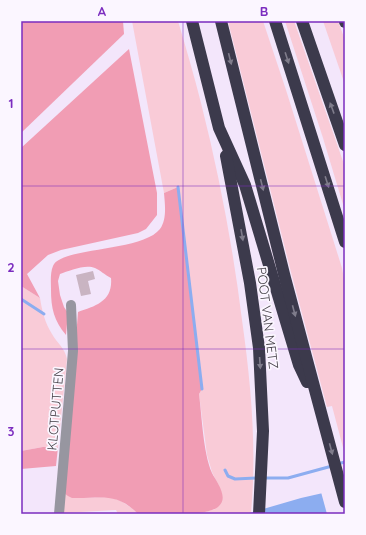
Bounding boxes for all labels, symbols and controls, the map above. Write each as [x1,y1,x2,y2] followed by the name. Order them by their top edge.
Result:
[98,3,107,19] text: A
[260,3,268,19] text: B
[284,52,290,64] one-way arrow
[228,53,234,65] one-way arrow
[8,95,14,111] text: 1
[329,101,335,113] one-way arrow
[324,176,330,188] one-way arrow
[259,179,265,191] one-way arrow
[239,228,245,241] one-way arrow
[7,259,15,275] text: 2
[254,266,282,370] street label: POOT VAN METZ
[291,305,297,317] one-way arrow
[257,357,264,369] one-way arrow
[43,367,67,451] street label: KLOTPUTTEN
[8,423,15,439] text: 3
[328,444,334,456] one-way arrow

